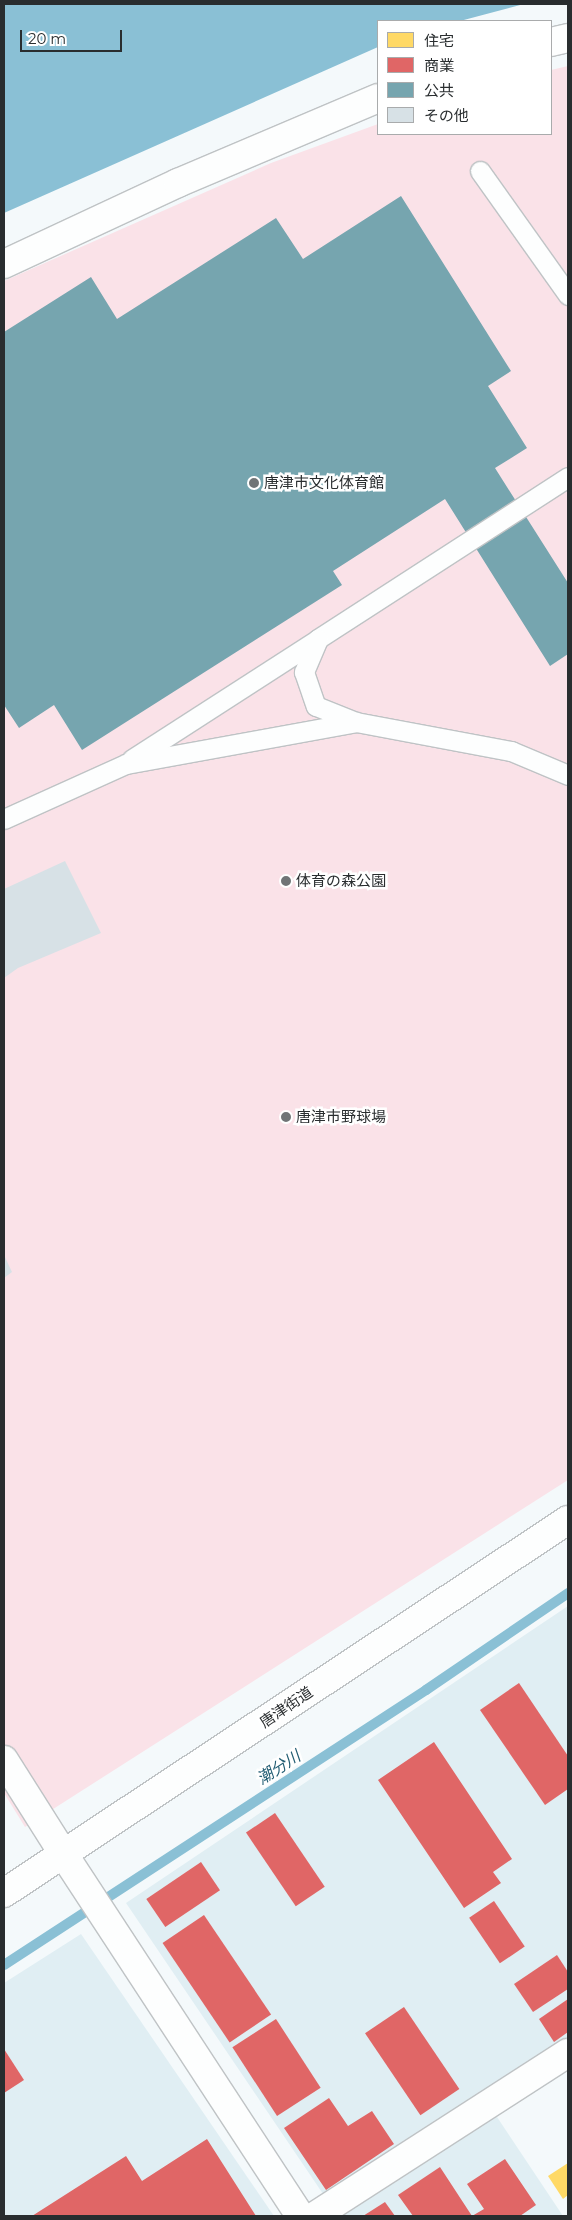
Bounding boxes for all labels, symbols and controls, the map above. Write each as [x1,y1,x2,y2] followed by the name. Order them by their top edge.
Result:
[22,20,125,52] scale bar
[377,20,552,135] legend
[28,29,66,48] text: 20 m
[424,31,454,50] text: 住宅
[424,56,454,75] text: 商業
[424,81,454,100] text: 公共
[424,106,469,125] text: その他
[264,474,384,492] place label: 唐津市文化体育館
[248,477,260,489] marker: 唐津市文化体育館
[296,872,386,890] place label: 体育の森公園
[280,875,292,887] marker: 体育の森公園
[296,1108,386,1126] place label: 唐津市野球場
[280,1111,292,1123] marker: 唐津市野球場
[256,1683,316,1731] street label: 唐津街道
[254,1747,304,1789] water label: 潮分川

